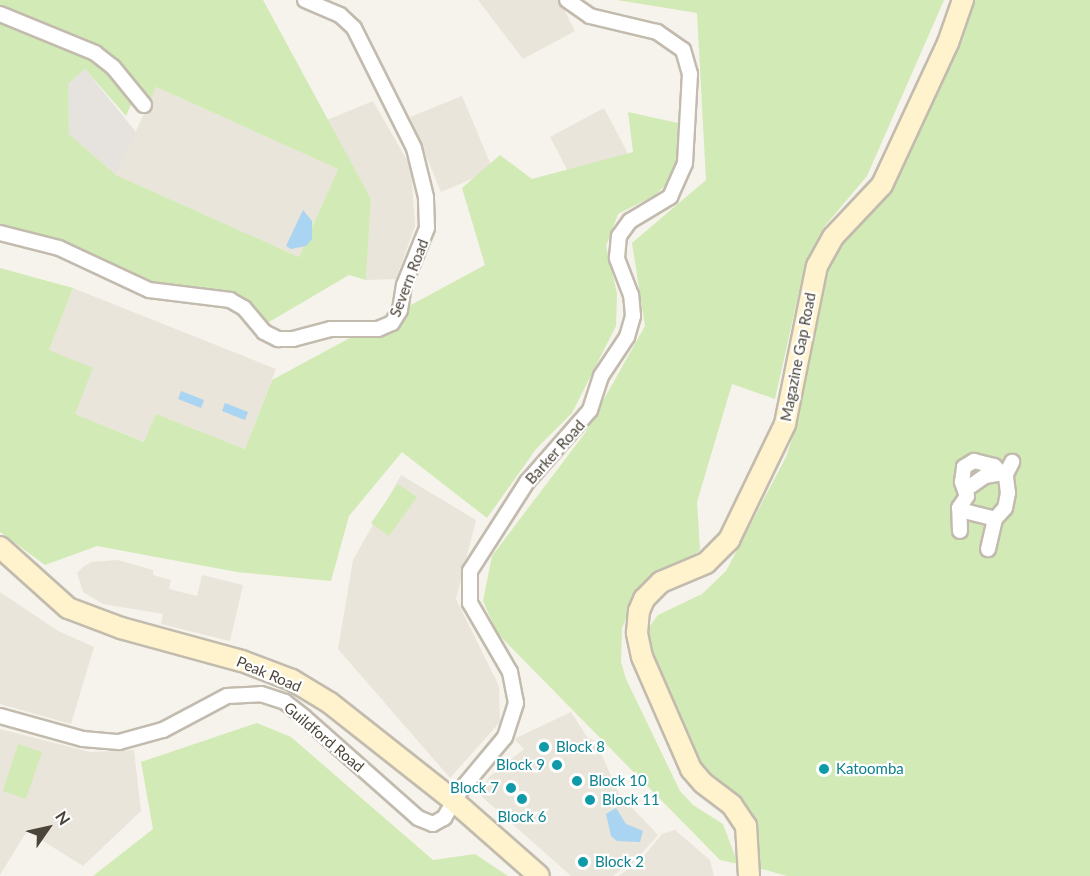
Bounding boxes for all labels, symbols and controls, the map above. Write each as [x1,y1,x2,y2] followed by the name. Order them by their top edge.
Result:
[386,236,432,320] street label: Severn Road
[777,291,819,423] street label: Magazine Gap Road
[521,416,589,488] street label: Barker Road
[234,652,304,696] street label: Peak Road
[280,698,368,776] street label: Guildford Road
[556,738,605,756] place label: Block 8
[537,740,551,754] marker: Block 8
[496,756,545,774] place label: Block 9
[550,758,564,772] marker: Block 9
[836,760,904,778] place label: Katoomba
[817,762,831,776] marker: Katoomba
[589,772,647,790] place label: Block 10
[570,774,584,788] marker: Block 10
[450,779,499,797] place label: Block 7
[504,781,518,795] marker: Block 7
[602,791,660,809] place label: Block 11
[515,792,529,806] marker: Block 6
[583,793,597,807] marker: Block 11
[18,798,78,858] north arrow
[52,807,75,828] text: N
[498,808,546,826] place label: Block 6
[595,853,644,871] place label: Block 2
[576,855,590,869] marker: Block 2

